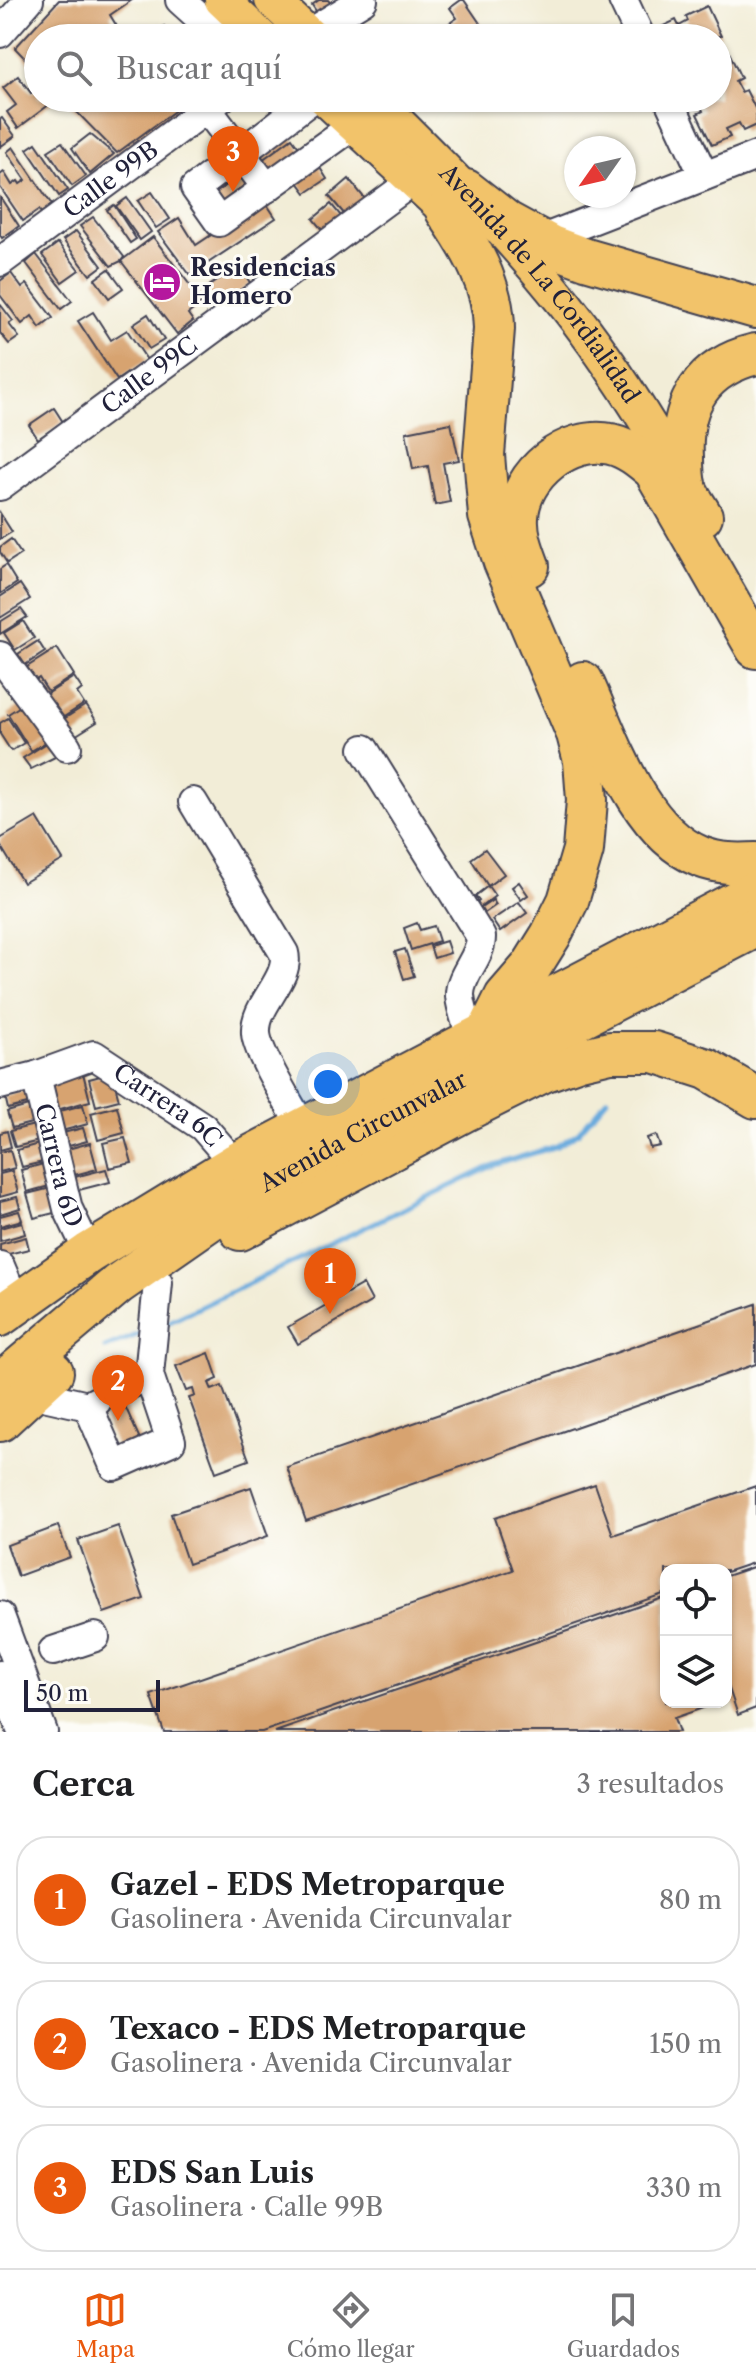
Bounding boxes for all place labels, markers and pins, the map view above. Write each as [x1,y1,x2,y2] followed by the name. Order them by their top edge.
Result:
[207,126,259,192] pin: 3
[190,253,336,310] place label: Residencias Homero
[141,261,183,303] hotel icon: Residencias Homero
[304,1248,356,1314] pin: 1
[92,1355,144,1421] pin: 2

